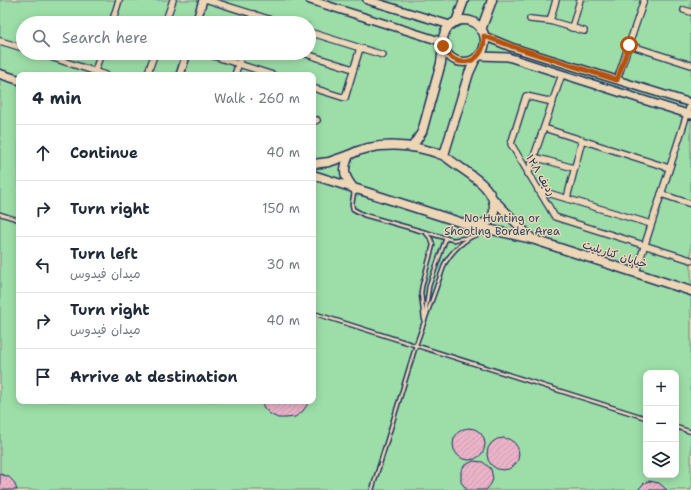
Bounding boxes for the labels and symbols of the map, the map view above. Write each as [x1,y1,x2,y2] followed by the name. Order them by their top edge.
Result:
[620,36,638,54] route start
[434,37,452,55] route end
[522,152,559,199] street label: ردیف ۱۲۸
[444,211,560,239] park label: No Hunting or Shooting Border Area
[581,237,649,272] street label: خیابان کنارپلیت

